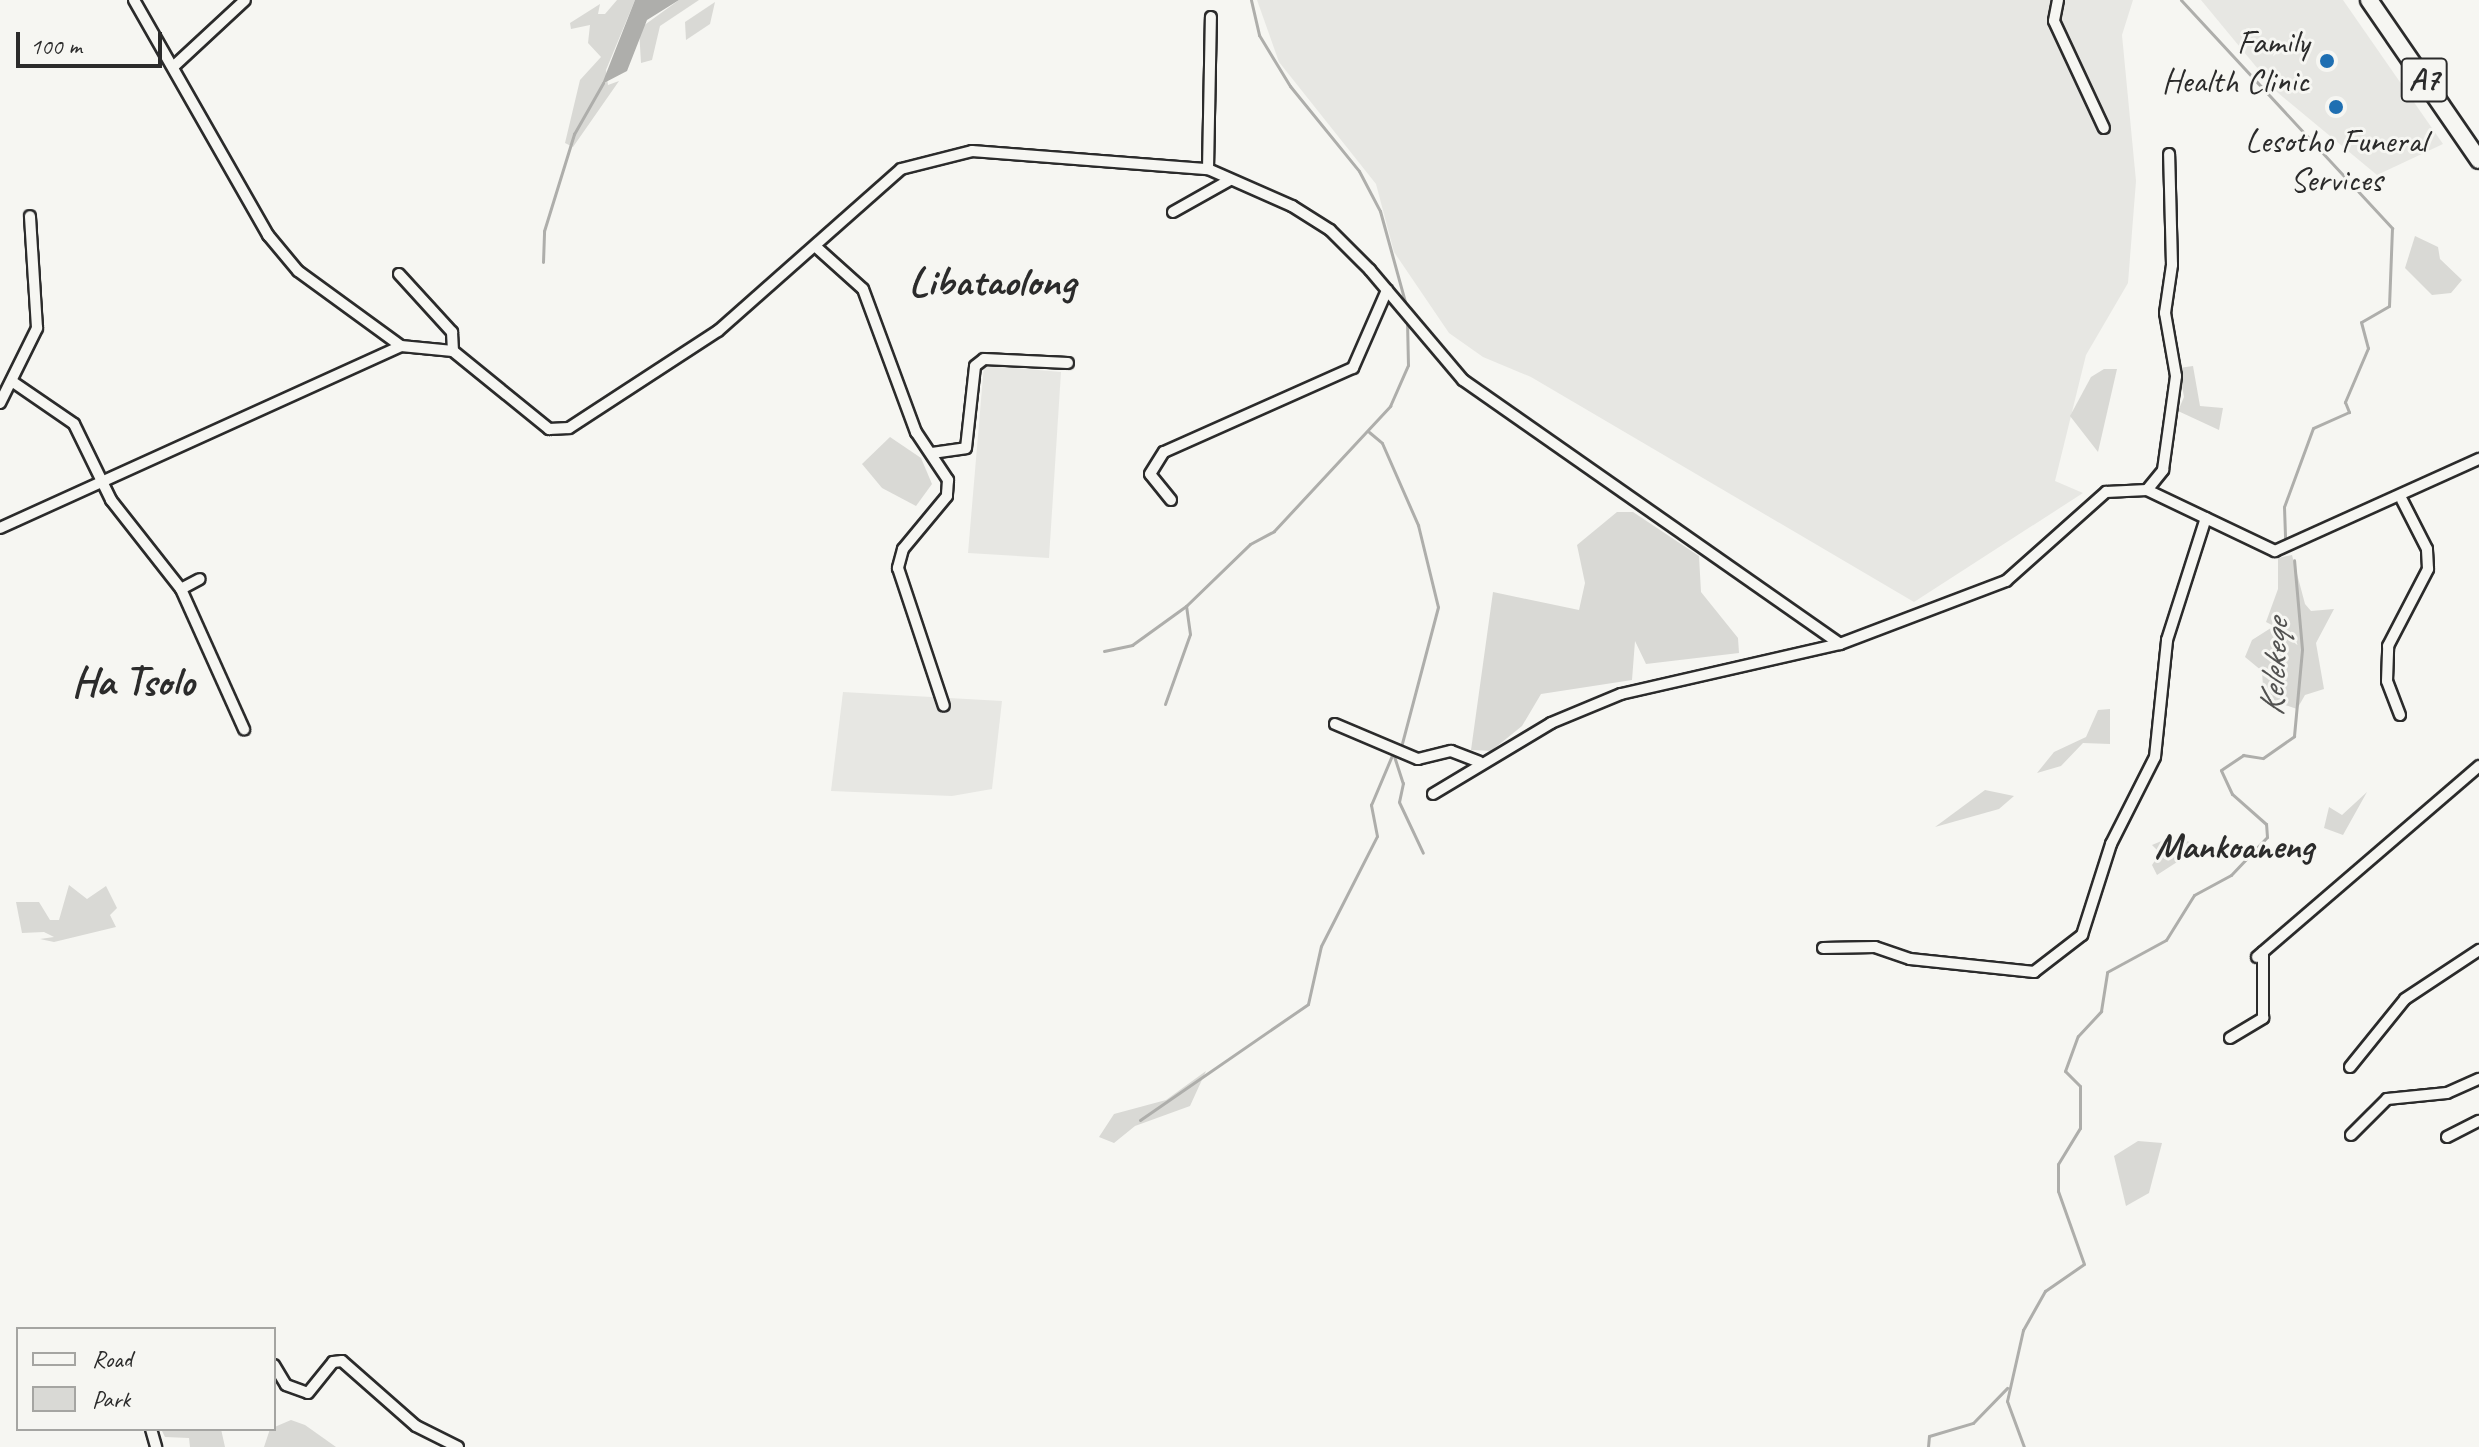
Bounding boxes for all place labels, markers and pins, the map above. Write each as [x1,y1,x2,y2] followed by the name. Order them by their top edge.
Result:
[2162,21,2309,100] place label: Family Health Clinic
[2316,50,2338,72] marker: Family Health Clinic
[2327,98,2345,116] marker: Lesotho Funeral Services
[2245,120,2427,200] place label: Lesotho Funeral Services

